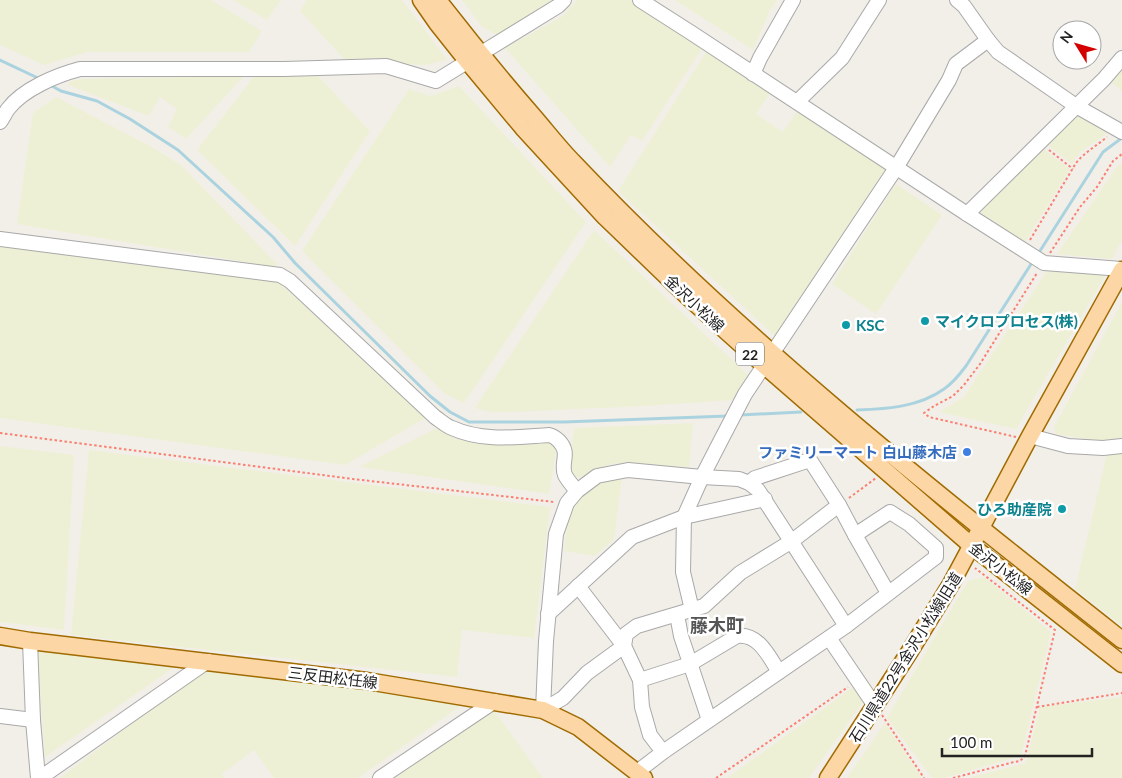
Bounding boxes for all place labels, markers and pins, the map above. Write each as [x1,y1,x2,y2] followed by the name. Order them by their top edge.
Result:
[935,312,1078,330] place label: マイクロプロセス(株)
[919,315,931,327] marker: マイクロプロセス(株)
[856,316,885,334] place label: KSC
[840,319,852,331] marker: KSC
[758,443,957,461] place label: ファミリーマート 白山藤木店
[961,446,973,458] marker: ファミリーマート 白山藤木店
[977,500,1052,518] place label: ひろ助産院
[1056,503,1068,515] marker: ひろ助産院

